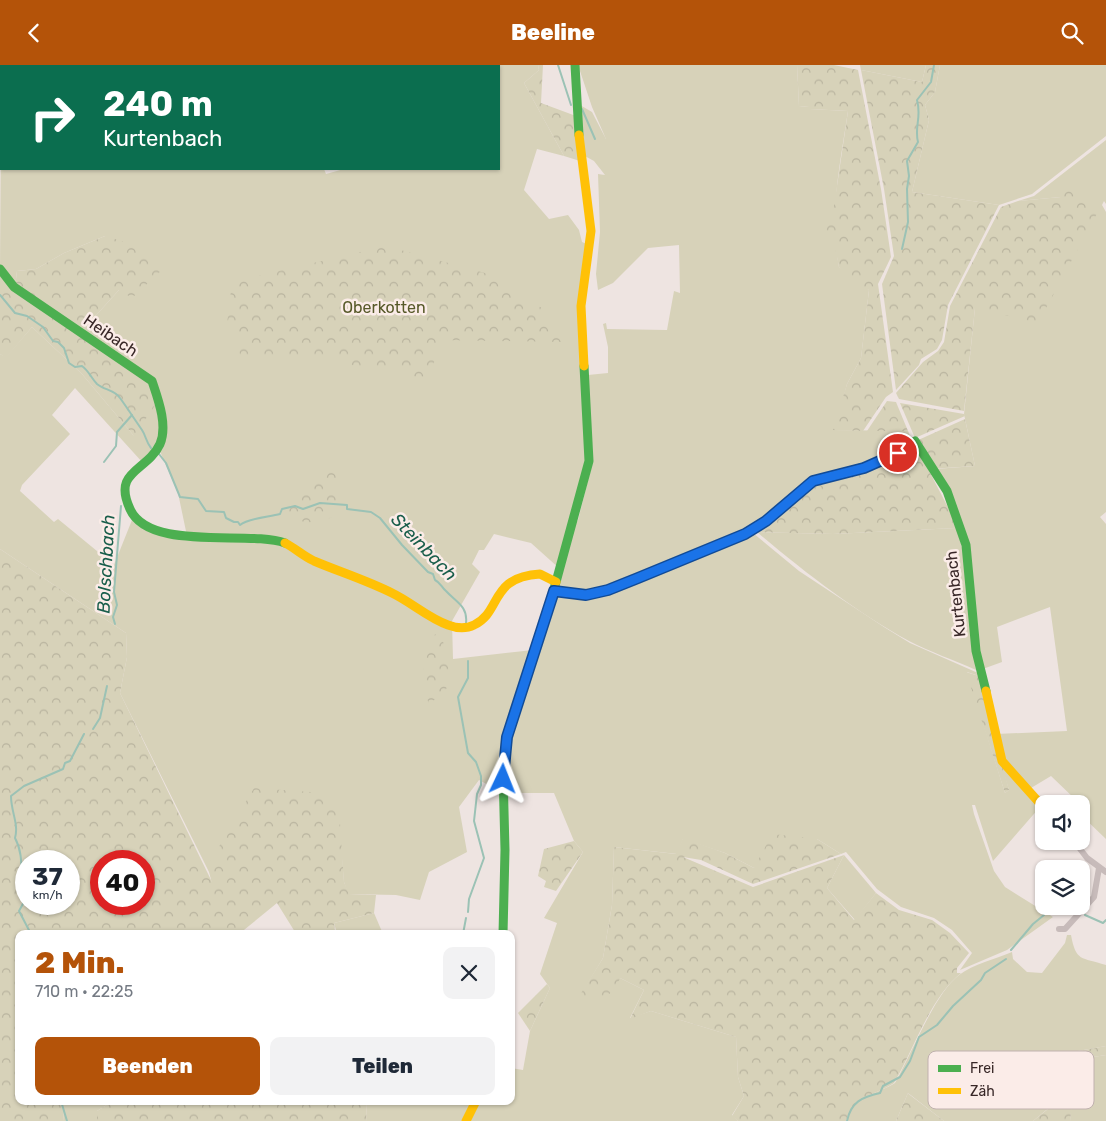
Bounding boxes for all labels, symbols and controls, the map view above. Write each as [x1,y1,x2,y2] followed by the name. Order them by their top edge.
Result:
[20,19,48,47] icon: back
[511,19,595,46] text: Beeline
[1058,19,1086,47] icon: search
[103,83,213,125] text: 240 m
[20,85,85,150] icon: right
[103,125,222,152] text: Kurtenbach
[342,298,426,317] park label: Oberkotten
[80,310,141,360] street label: Heibach
[877,432,919,474] pin
[884,439,912,467] icon: arrive
[386,509,462,585] water label: Steinbach
[92,514,120,614] water label: Bolschbach
[942,550,969,638] street label: Kurtenbach
[476,752,528,804] position arrow
[1035,795,1090,915] map controls
[1035,795,1090,850] button: sound
[90,850,155,915] speed limit sign: 40
[1035,860,1090,915] button: layers
[32,862,63,891] text: 37
[33,888,62,902] text: km/h
[35,945,124,981] text: 2 Min.
[443,947,495,999] button: close
[35,982,133,1001] text: 710 m · 22:25
[35,1037,260,1095] button: Beenden
[270,1037,495,1095] button: Teilen
[928,1051,1094,1109] legend
[970,1060,994,1077] text: Frei
[970,1083,995,1100] text: Zäh

